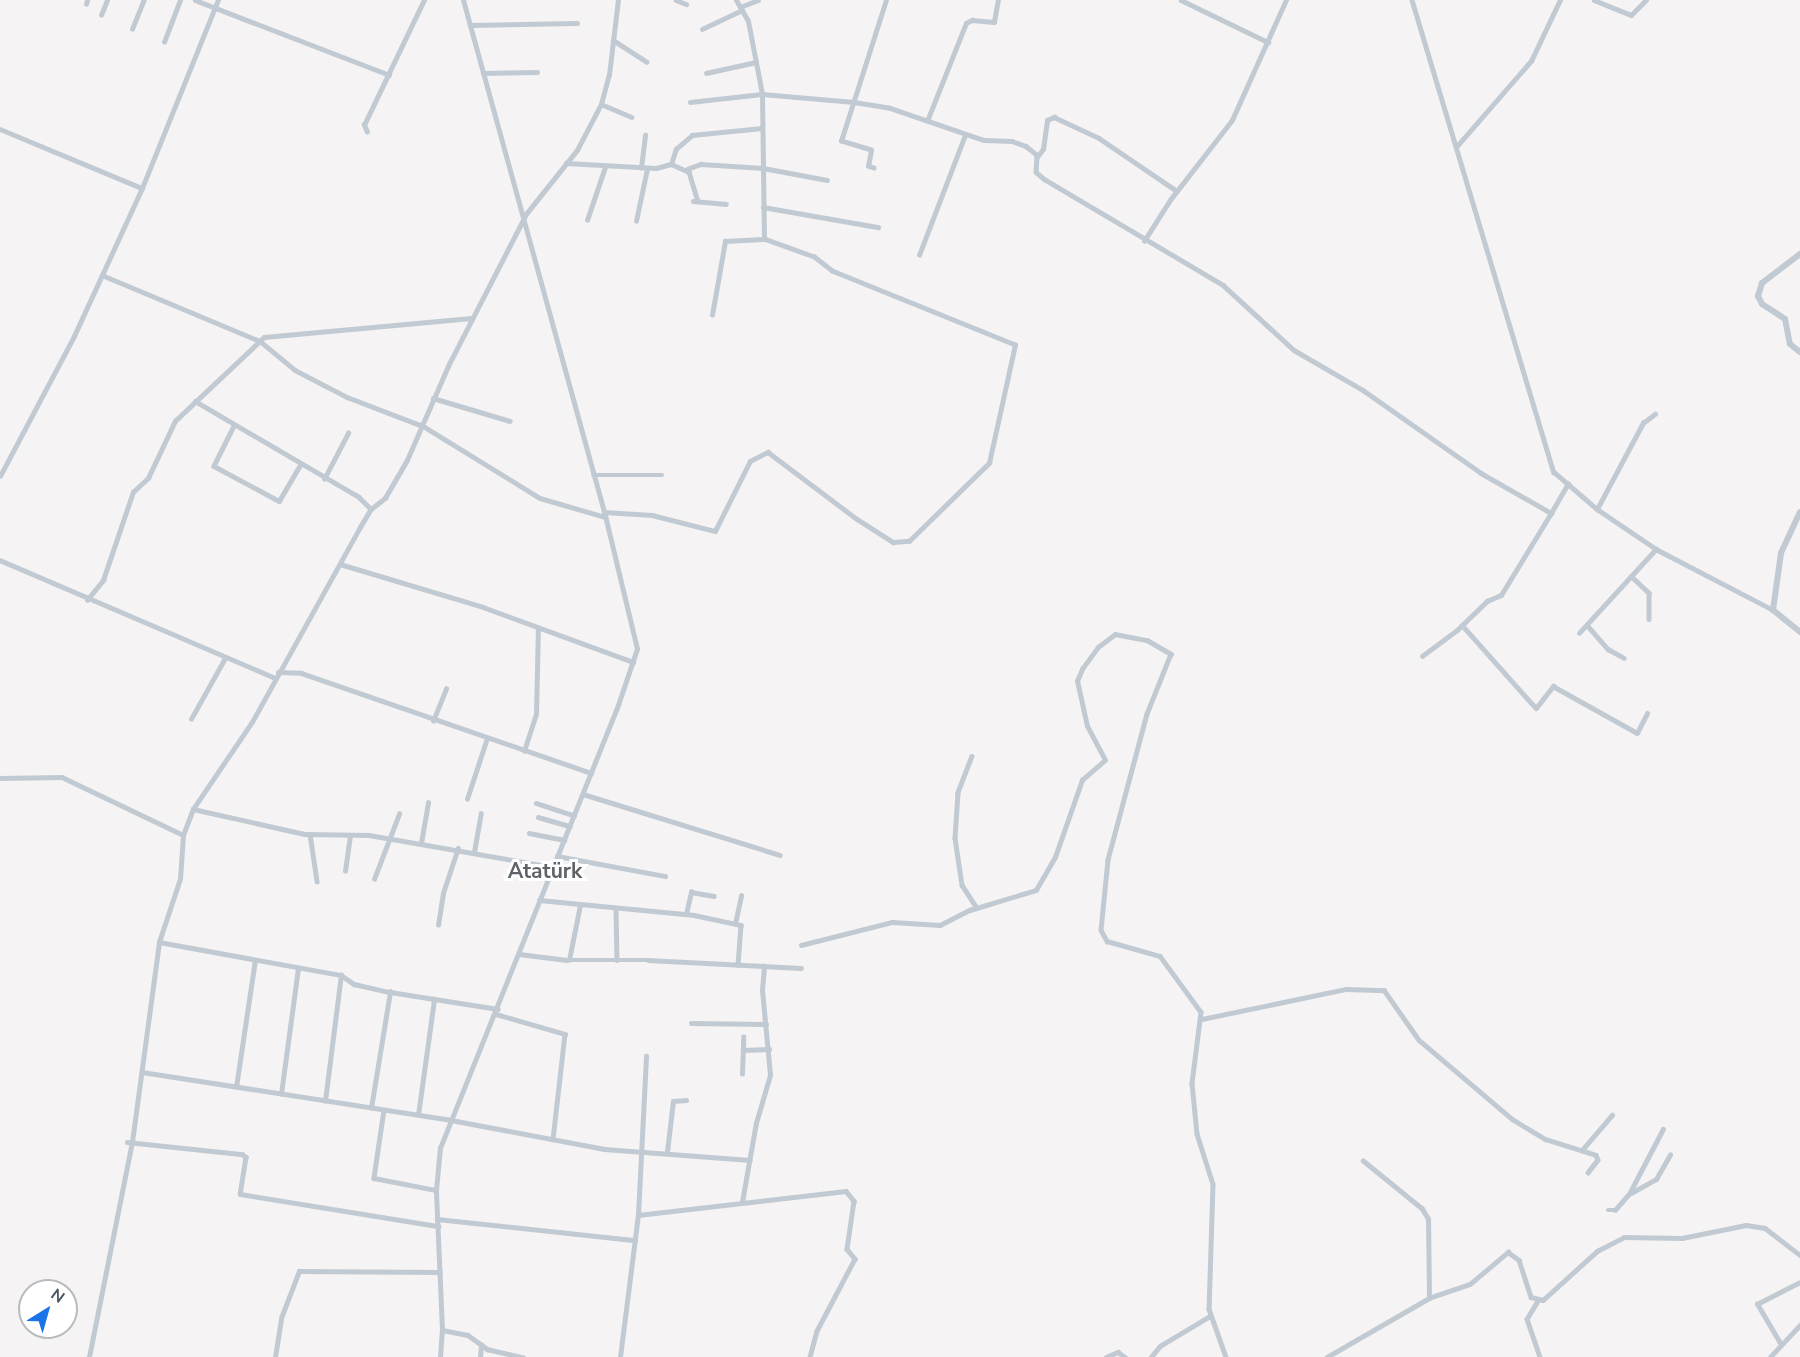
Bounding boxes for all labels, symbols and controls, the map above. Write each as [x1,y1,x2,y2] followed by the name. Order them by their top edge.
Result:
[508,858,582,884] district label: Atatürk
[18,1279,78,1339] north arrow
[46,1284,69,1309] text: N

